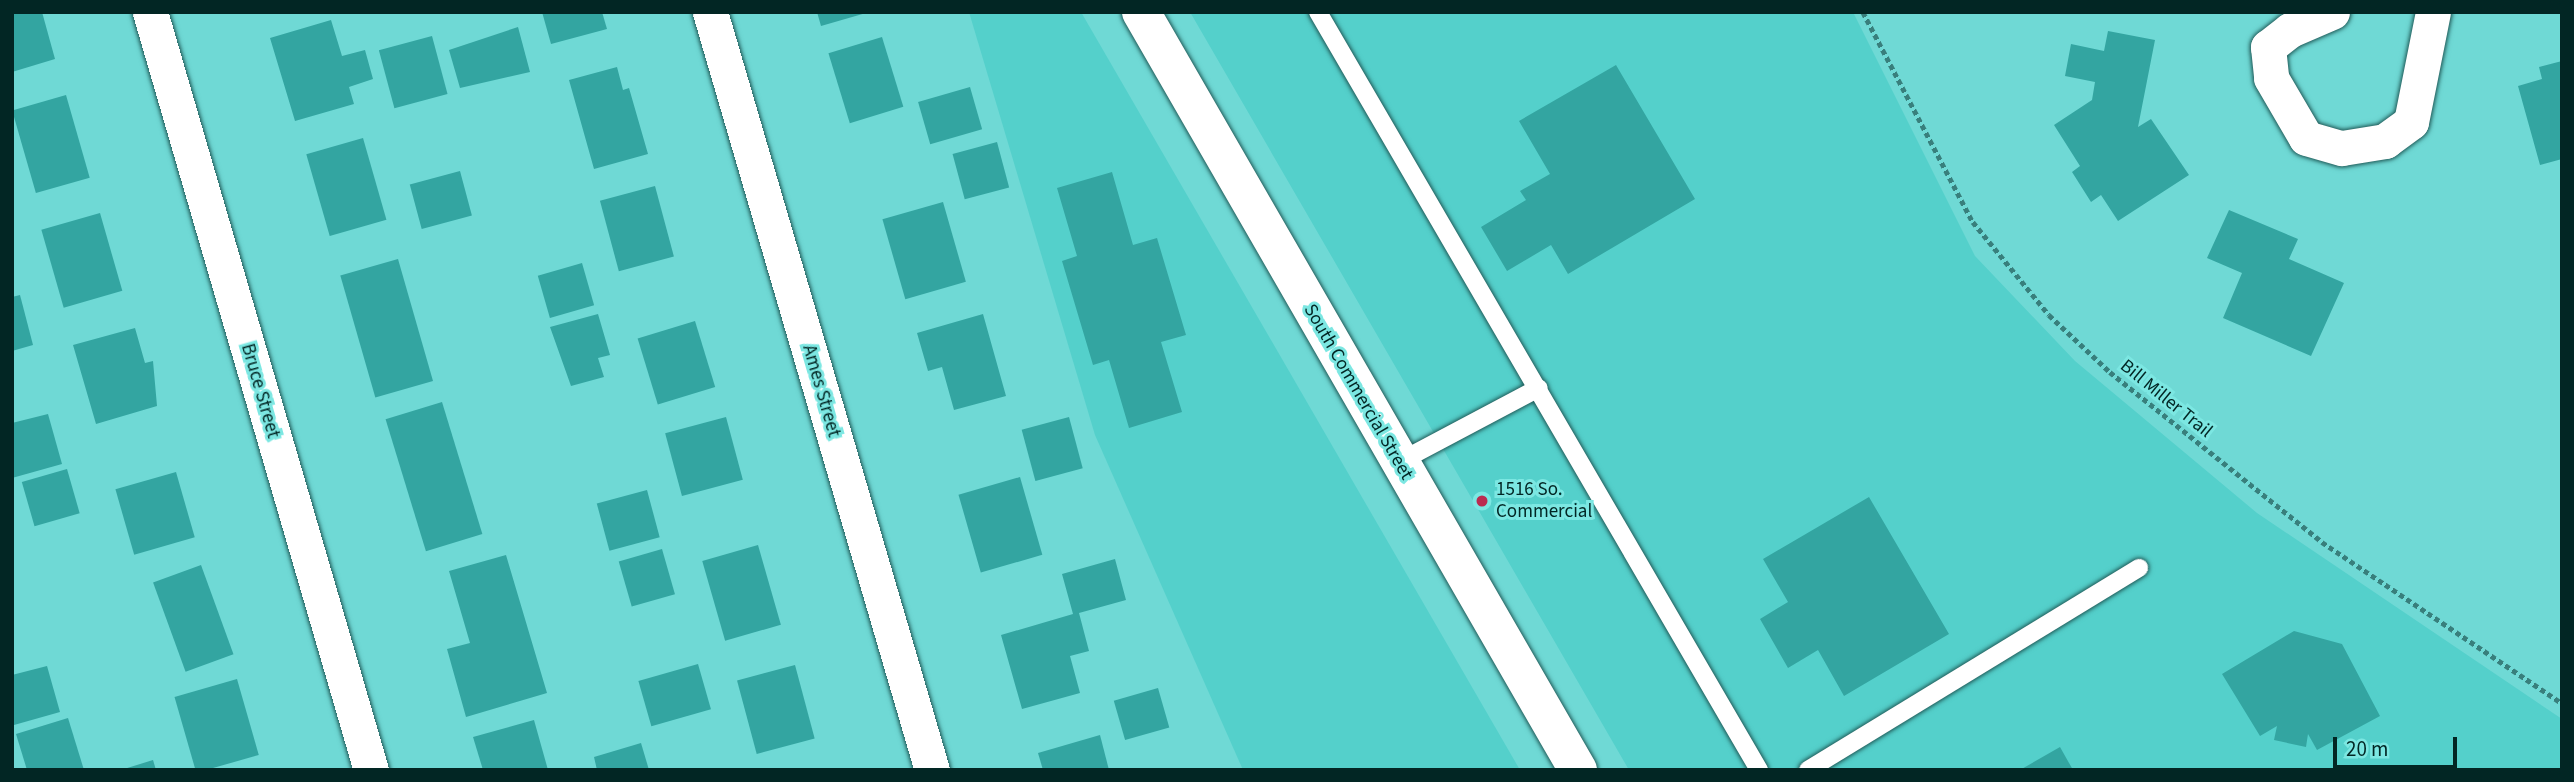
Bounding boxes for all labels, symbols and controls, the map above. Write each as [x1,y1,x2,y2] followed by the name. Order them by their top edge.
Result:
[1298,300,1418,484] street label: South Commercial Street
[236,341,284,441] street label: Bruce Street
[797,342,845,440] street label: Ames Street
[2115,355,2217,443] street label: Bill Miller Trail
[1496,479,1592,523] place label: 1516 So. Commercial
[1474,493,1490,509] marker: 1516 So. Commercial
[2336,722,2460,766] scale bar
[2346,734,2388,764] text: 20 m

